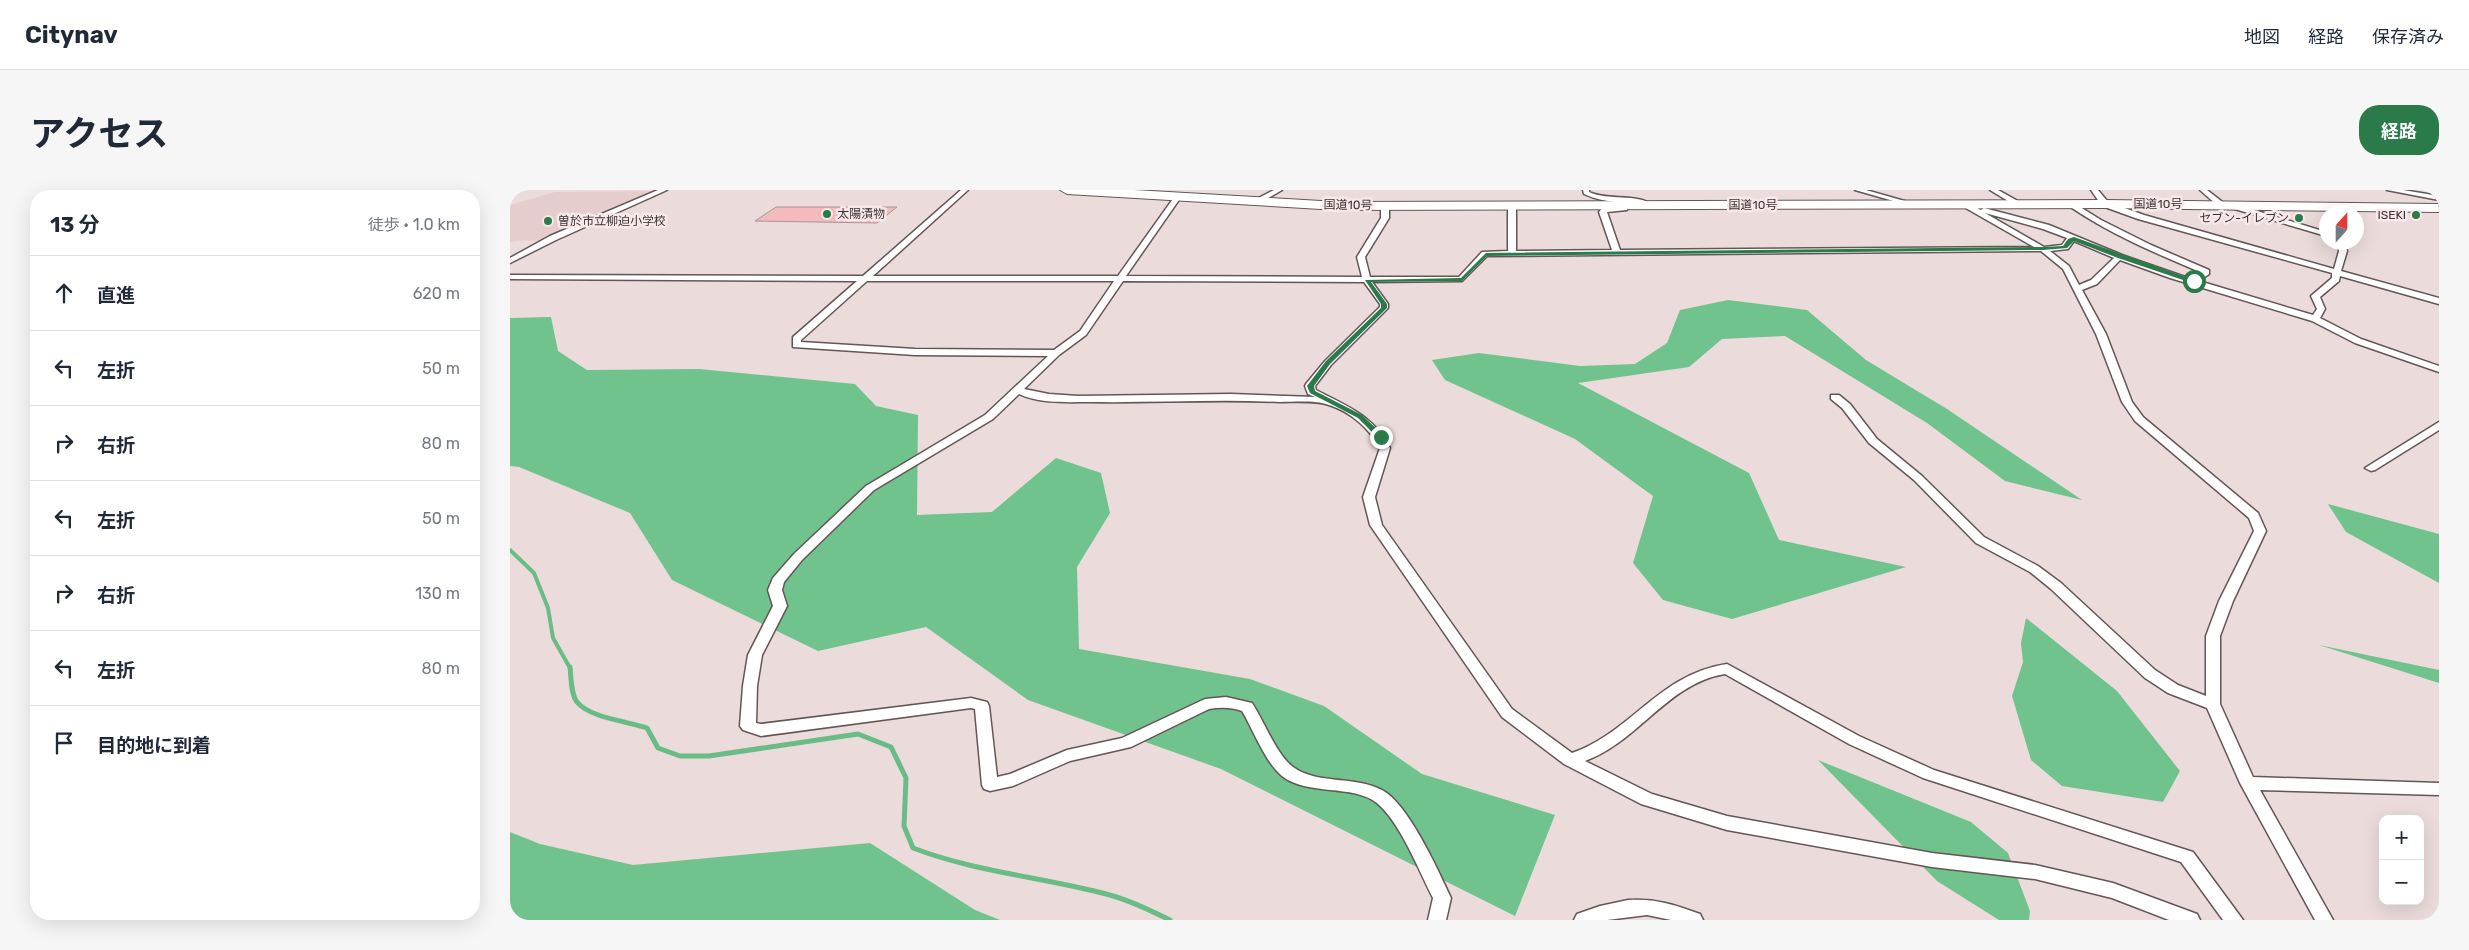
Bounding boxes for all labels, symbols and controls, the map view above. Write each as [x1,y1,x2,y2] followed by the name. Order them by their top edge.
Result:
[25,21,118,49] text: Citynav
[2244,26,2280,48] text: 地図
[2308,26,2344,48] text: 経路
[2372,26,2444,48] text: 保存済み
[2359,105,2439,155] button: 経路
[30,113,168,155] text: アクセス
[2134,197,2182,211] street label: 国道10号
[1323,198,1373,212] street label: 国道10号
[1729,198,1777,212] street label: 国道10号
[2319,205,2364,250] north arrow
[837,207,885,221] place label: 太陽漬物
[821,208,833,220] marker: 太陽漬物
[2377,208,2406,222] place label: ISEKI
[2410,209,2422,221] marker: ISEKI
[2199,211,2289,225] place label: セブン-イレブン
[50,212,100,237] text: 13 分
[2293,212,2305,224] marker: セブン-イレブン
[558,214,666,228] place label: 曽於市立柳迫小学校
[368,215,460,234] text: 徒歩 · 1.0 km
[542,215,554,227] marker: 曽於市立柳迫小学校
[2183,270,2206,293] route start
[50,279,78,307] icon: ahead
[97,284,135,307] text: 直進
[413,284,460,303] text: 620 m
[50,354,78,382] icon: left
[97,359,135,382] text: 左折
[422,359,460,378] text: 50 m
[1370,426,1393,449] route end
[50,429,78,457] icon: right
[97,434,135,457] text: 右折
[422,434,460,453] text: 80 m
[50,504,78,532] icon: left
[97,509,135,532] text: 左折
[422,509,460,528] text: 50 m
[50,579,78,607] icon: right
[97,584,135,607] text: 右折
[415,584,460,603] text: 130 m
[50,654,78,682] icon: left
[97,659,135,682] text: 左折
[422,659,460,678] text: 80 m
[50,729,78,757] icon: arrive
[97,734,211,757] text: 目的地に到着
[2379,815,2424,905] map controls
[2379,815,2424,860] button: +
[2379,860,2424,905] button: −

